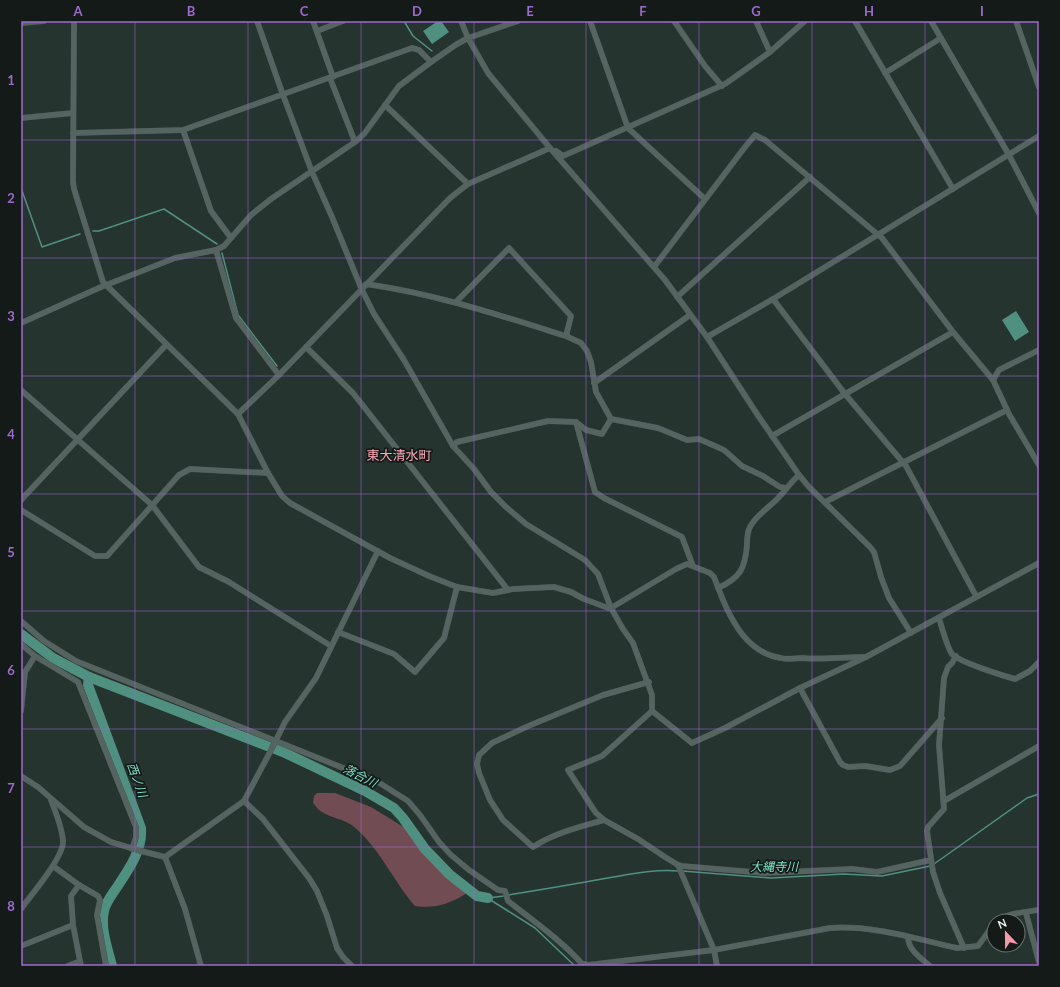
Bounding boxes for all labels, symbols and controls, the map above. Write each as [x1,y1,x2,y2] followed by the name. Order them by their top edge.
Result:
[72,3,83,19] text: A
[187,3,196,19] text: B
[300,3,309,19] text: C
[412,3,422,19] text: D
[526,3,534,19] text: E
[639,3,647,19] text: F
[751,3,761,19] text: G
[864,3,874,19] text: H
[980,3,984,19] text: I
[7,72,15,88] text: 1
[7,190,15,206] text: 2
[7,308,15,324] text: 3
[7,426,15,442] text: 4
[366,447,432,463] district label: 東大清水町
[7,544,15,560] text: 5
[7,662,15,678] text: 6
[124,760,151,801] water label: 西ノ川
[341,761,381,791] water label: 落合川
[7,780,15,796] text: 7
[750,859,800,874] water label: 大縄寺川
[7,898,15,914] text: 8
[986,913,1026,953] north arrow
[996,916,1008,931] text: N

